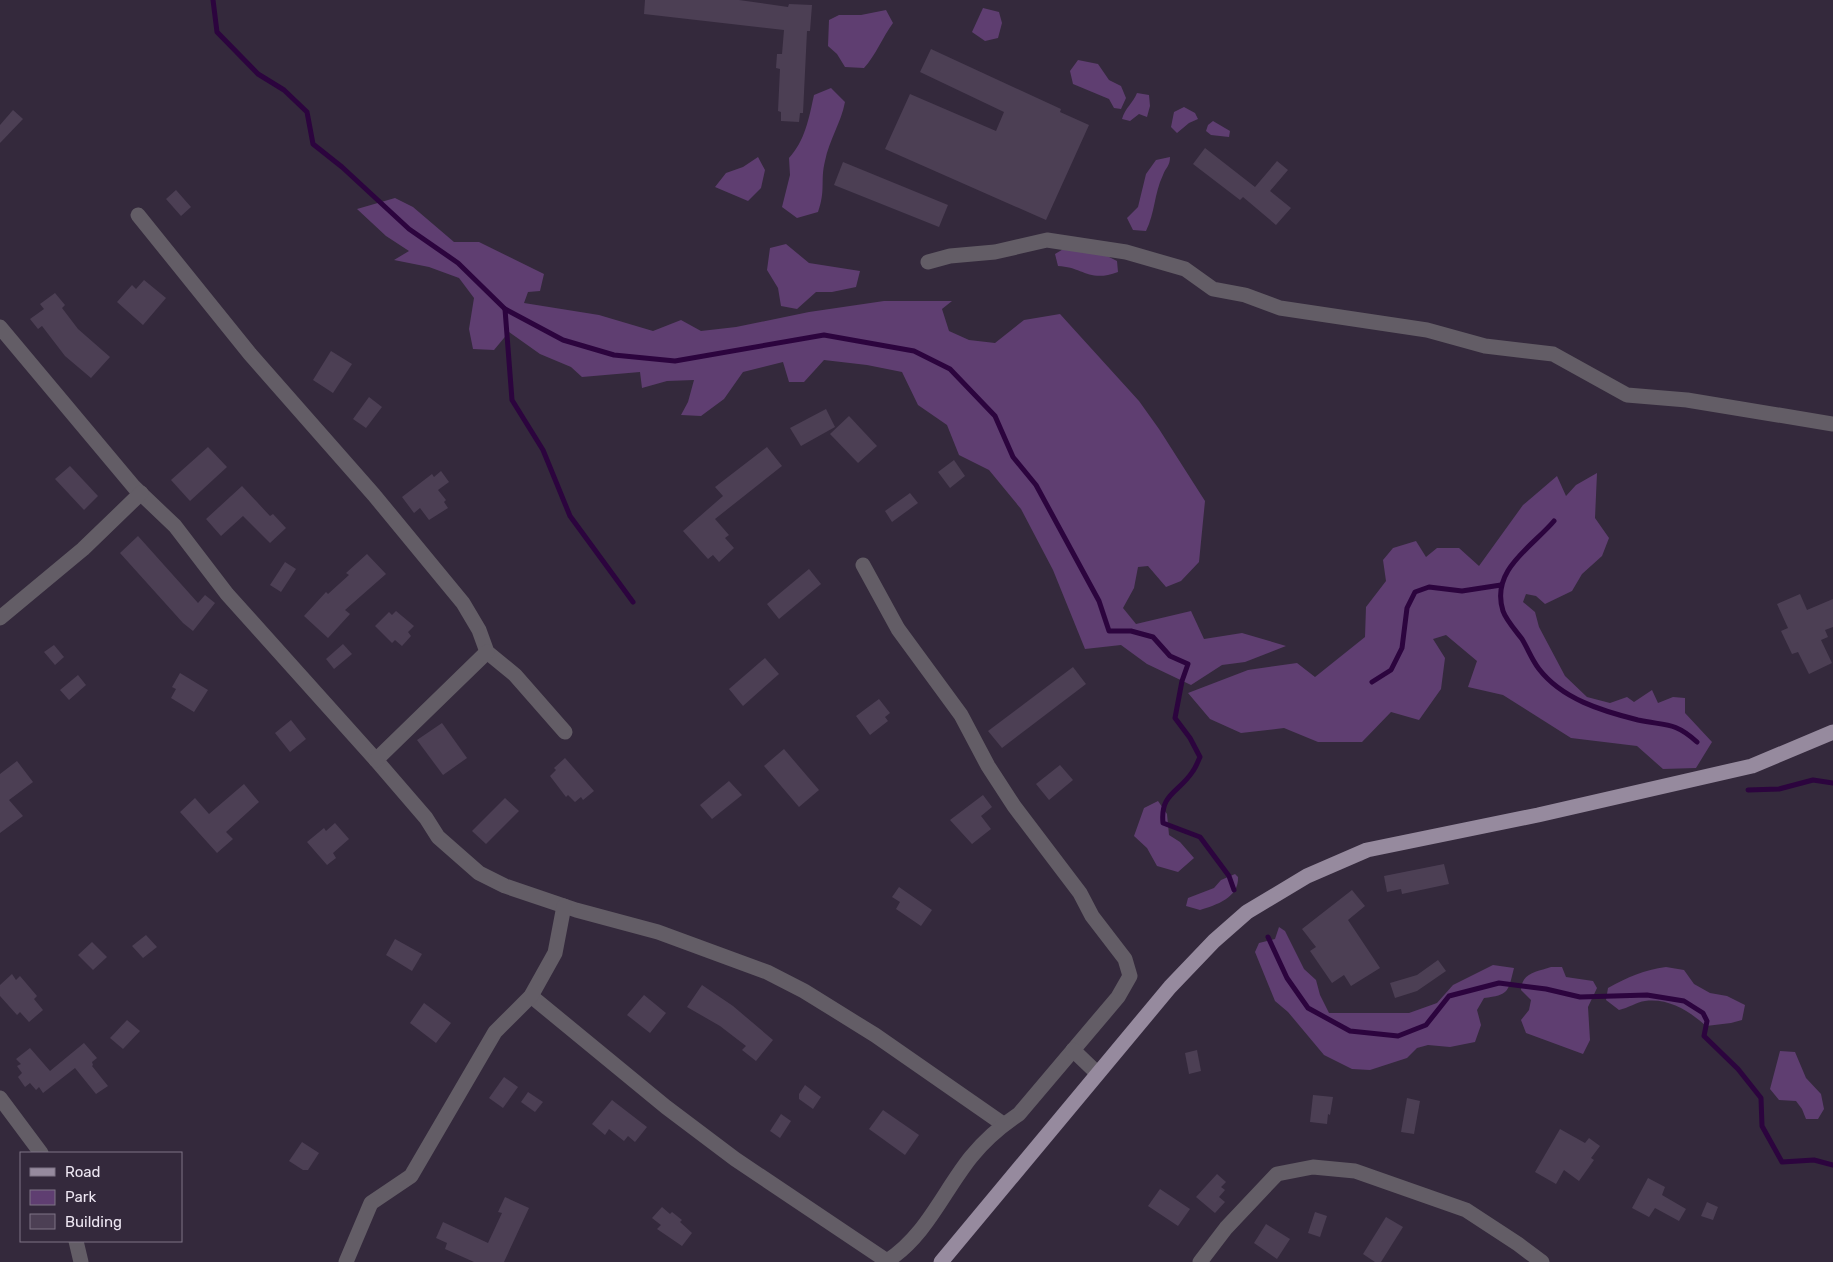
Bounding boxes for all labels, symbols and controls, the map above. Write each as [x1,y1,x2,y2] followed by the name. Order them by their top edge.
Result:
[20,1152,182,1242] legend
[65,1163,101,1181] text: Road
[65,1188,96,1206] text: Park
[65,1213,122,1231] text: Building

